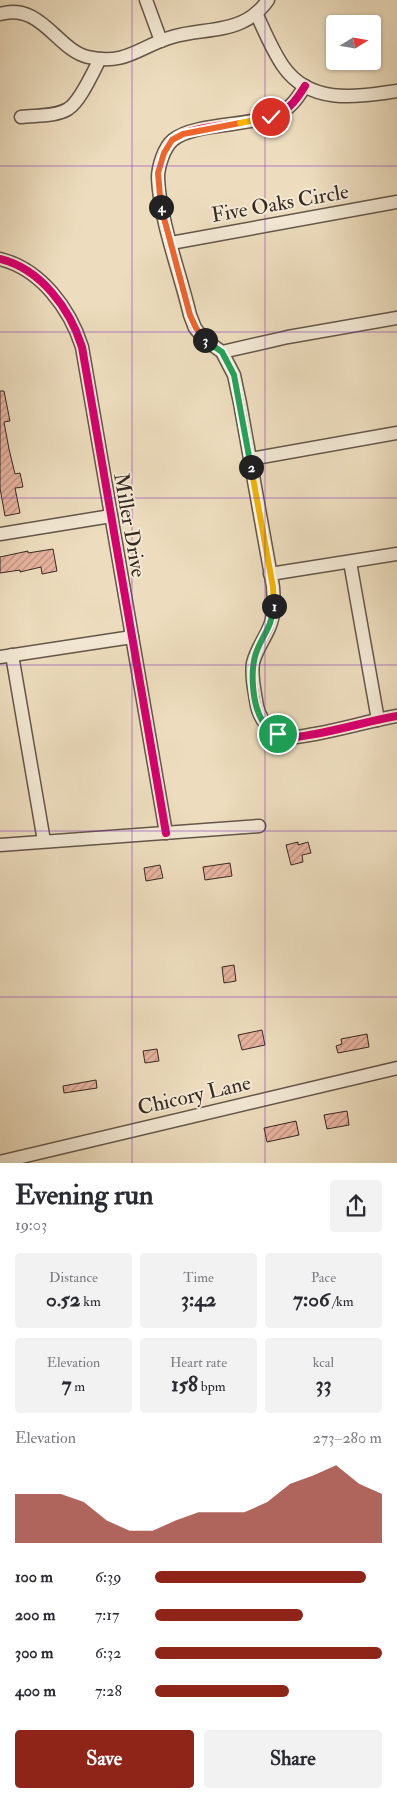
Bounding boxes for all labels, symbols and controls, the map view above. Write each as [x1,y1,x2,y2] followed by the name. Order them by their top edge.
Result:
[326,15,381,70] north arrow
[326,15,381,70] map controls
[250,96,292,138] pin
[257,103,285,131] icon: check
[209,178,351,229] street label: Five Oaks Circle
[148,194,174,220] pin: 4
[158,199,165,216] text: 4
[192,328,218,352] pin: 3
[203,332,208,349] text: 3
[238,454,264,480] pin: 2
[248,459,255,476] text: 2
[107,471,152,580] street label: Miller Drive
[262,594,286,618] pin: 1
[272,598,277,615] text: 1
[257,713,299,755] pin
[264,720,292,748] icon: arrive
[135,1069,254,1122] street label: Chicory Lane
[15,1178,153,1213] text: Evening run
[330,1180,382,1232] button: share
[15,1215,47,1235] text: 19:03
[49,1269,98,1286] text: Distance
[183,1269,214,1286] text: Time
[311,1269,336,1286] text: Pace
[46,1286,80,1313] text: 0.52
[181,1286,216,1313] text: 3:42
[293,1286,330,1313] text: 7:06
[80,1293,101,1310] text: km
[330,1293,354,1310] text: /km
[47,1354,100,1371] text: Elevation
[170,1354,227,1371] text: Heart rate
[313,1354,334,1371] text: kcal
[62,1371,71,1398] text: 7
[171,1371,198,1398] text: 158
[315,1371,332,1398] text: 33
[71,1378,85,1395] text: m
[198,1378,226,1395] text: bpm
[15,1428,76,1448] text: Elevation
[313,1428,382,1448] text: 273–280 m
[15,1567,53,1587] text: 100 m
[95,1567,121,1587] text: 6:39
[15,1605,55,1625] text: 200 m
[95,1605,119,1625] text: 7:17
[15,1643,53,1663] text: 300 m
[95,1643,121,1663] text: 6:32
[15,1681,56,1701] text: 400 m
[95,1681,122,1701] text: 7:28
[15,1730,194,1788] button: Save
[204,1730,382,1788] button: Share

